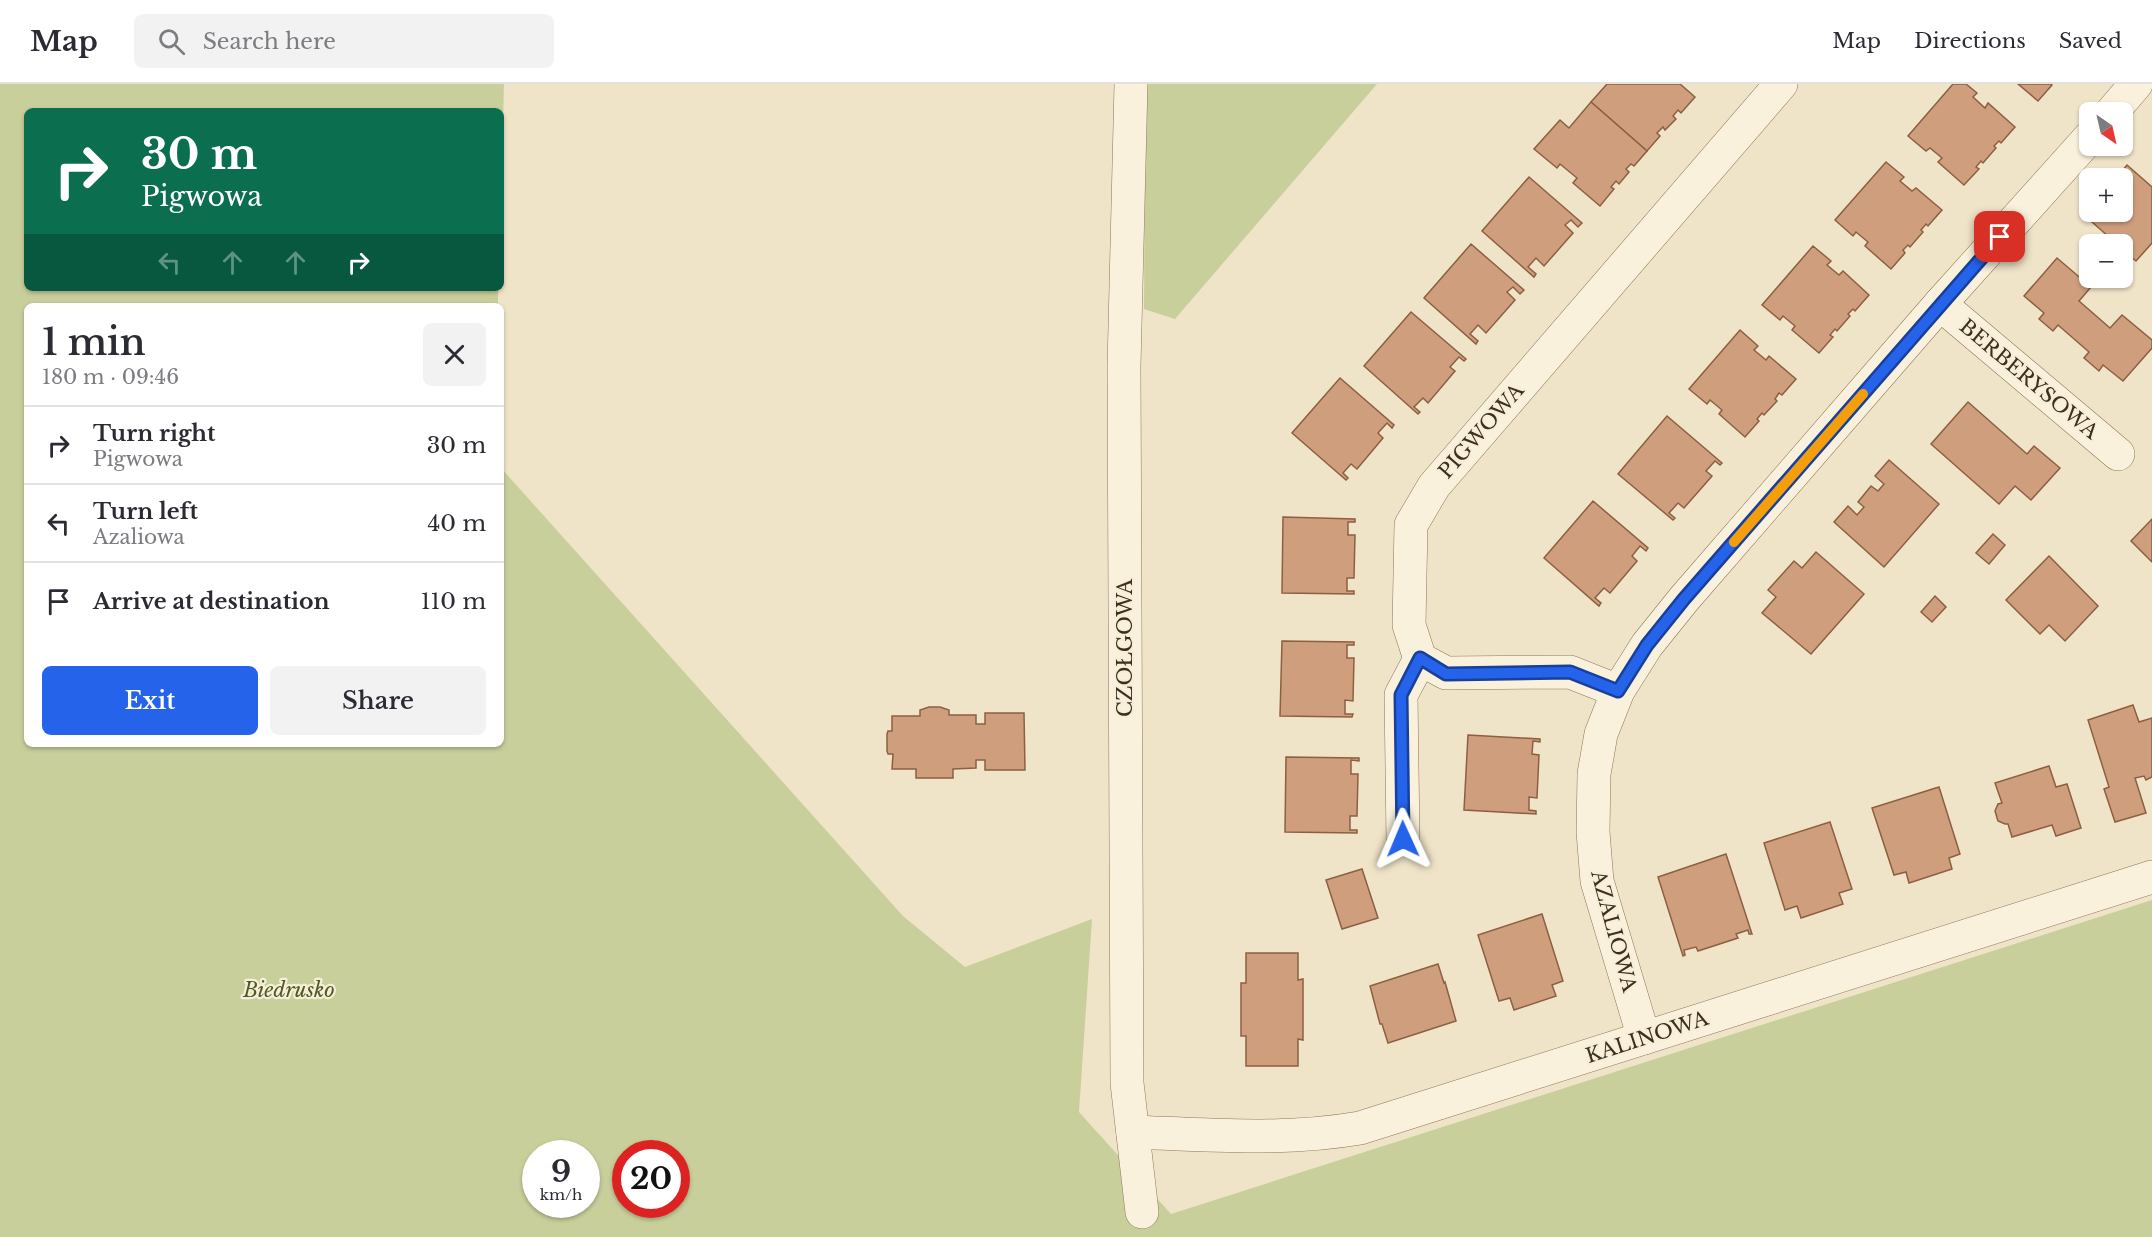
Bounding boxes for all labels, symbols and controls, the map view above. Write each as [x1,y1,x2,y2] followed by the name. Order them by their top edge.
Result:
[134,14,554,68] search box
[30,24,98,59] text: Map
[155,25,188,58] icon: search
[203,28,336,55] text: Search here
[1832,28,1881,54] text: Map
[1914,28,2026,54] text: Directions
[2059,28,2122,54] text: Saved
[2079,102,2133,156] north arrow
[2079,102,2133,288] map controls
[141,128,257,180] text: 30 m
[42,132,120,210] icon: right
[2079,168,2133,222] button: +
[141,180,262,213] text: Pigwowa
[1974,211,2025,262] pin
[1983,220,2016,253] icon: arrive
[2079,234,2133,288] button: −
[153,246,186,279] icon: left
[216,246,249,279] icon: ahead
[279,246,312,279] icon: ahead
[342,246,375,279] icon: right
[1955,314,2104,444] street label: BERBERYSOWA
[42,320,146,365] text: 1 min
[423,323,486,386] button: close
[42,365,179,389] text: 180 m · 09:46
[1433,378,1529,483] street label: PIGWOWA
[93,420,215,447] text: Turn right
[42,429,75,462] icon: right
[427,432,486,459] text: 30 m
[93,447,183,471] text: Pigwowa
[93,498,198,525] text: Turn left
[42,507,75,540] icon: left
[428,510,486,537] text: 40 m
[93,525,185,549] text: Azaliowa
[1113,578,1137,717] street label: CZOŁGOWA
[42,585,75,618] icon: arrive
[93,588,330,615] text: Arrive at destination
[421,588,486,615] text: 110 m
[42,666,258,735] button: Exit
[270,666,486,735] button: Share
[1371,807,1435,871] position arrow
[1586,867,1642,995] street label: AZALIOWA
[242,978,335,1002] park label: Biedrusko
[1583,1006,1712,1068] street label: KALINOWA
[612,1140,690,1218] speed limit sign: 20
[551,1153,571,1190] text: 9
[540,1185,582,1204] text: km/h

